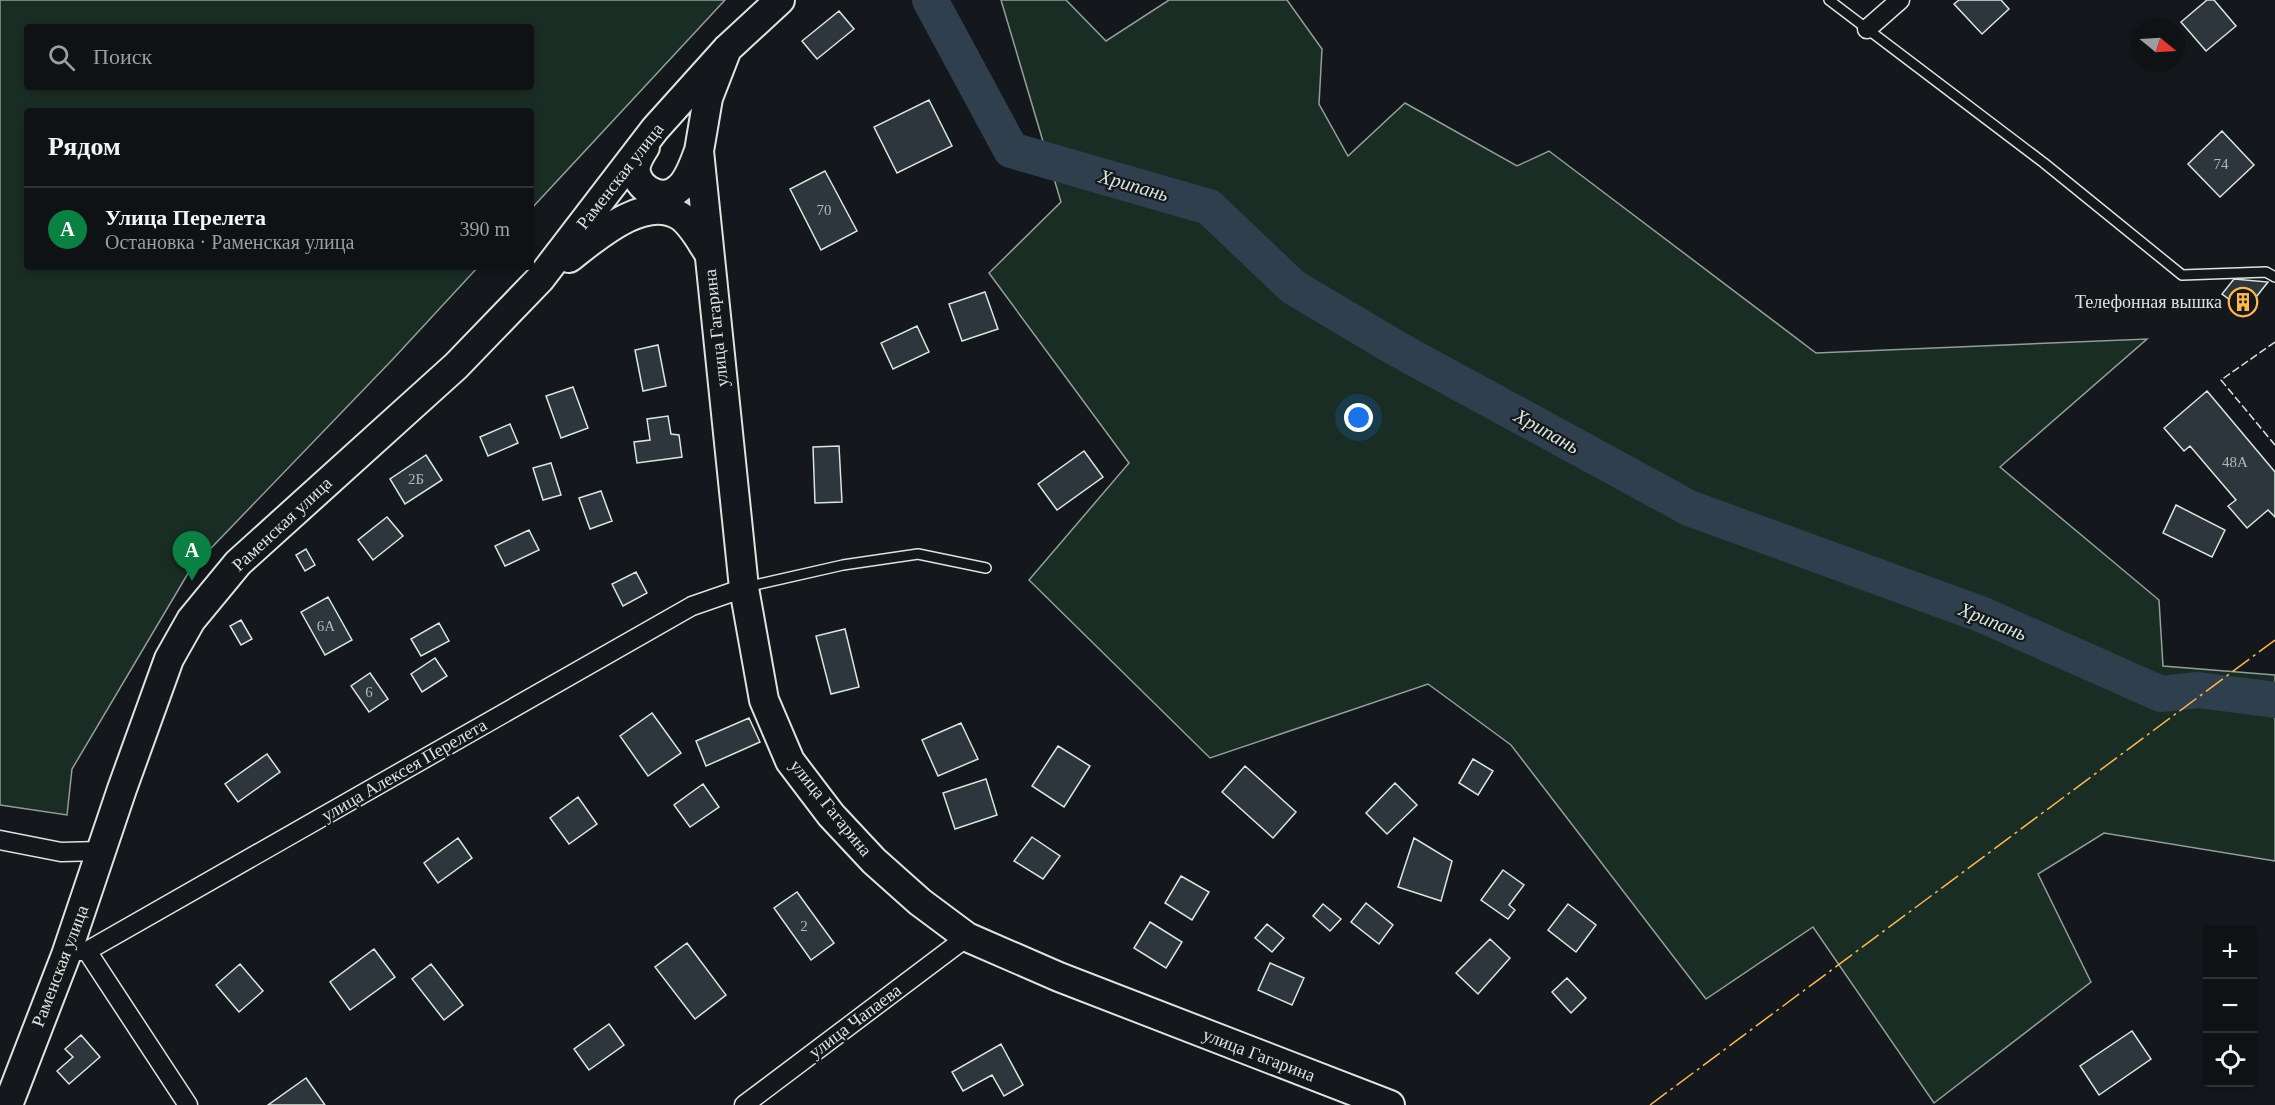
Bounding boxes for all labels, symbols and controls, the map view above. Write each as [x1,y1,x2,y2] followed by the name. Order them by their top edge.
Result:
[2131,18,2185,72] north arrow
[24,24,534,90] search box
[45,41,78,74] icon: search
[93,44,152,69] text: Поиск
[573,119,667,233] street label: Раменская улица
[48,132,121,161] text: Рядом
[2214,156,2229,172] house number: 74
[1095,164,1171,206] water label: Хрипань
[817,202,832,218] house number: 70
[105,205,266,230] text: Улица Перелета
[60,218,75,240] text: A
[459,218,510,240] text: 390 m
[105,231,354,253] text: Остановка · Раменская улица
[700,268,732,388] street label: улица Гагарина
[2227,286,2259,318] building icon: Телефонная вышка
[2075,292,2222,312] place label: Телефонная вышка
[1344,403,1373,432] your location
[1509,404,1583,459] water label: Хрипань
[2222,454,2248,470] house number: 48А
[408,471,424,487] house number: 2Б
[228,473,336,575] street label: Раменская улица
[172,532,212,581] pin: A
[1955,597,2030,645] water label: Хрипань
[317,618,335,634] house number: 6А
[365,684,373,700] house number: 6
[318,715,490,825] street label: улица Алексея Перелета
[786,756,876,860] street label: улица Гагарина
[28,902,92,1030] street label: Раменская улица
[800,918,808,934] house number: 2
[2203,925,2257,1087] map controls
[2203,925,2257,979] button: +
[2203,979,2257,1033] button: −
[805,980,905,1062] street label: улица Чапаева
[1200,1024,1318,1086] street label: улица Гагарина
[2203,1033,2257,1087] button: locate

